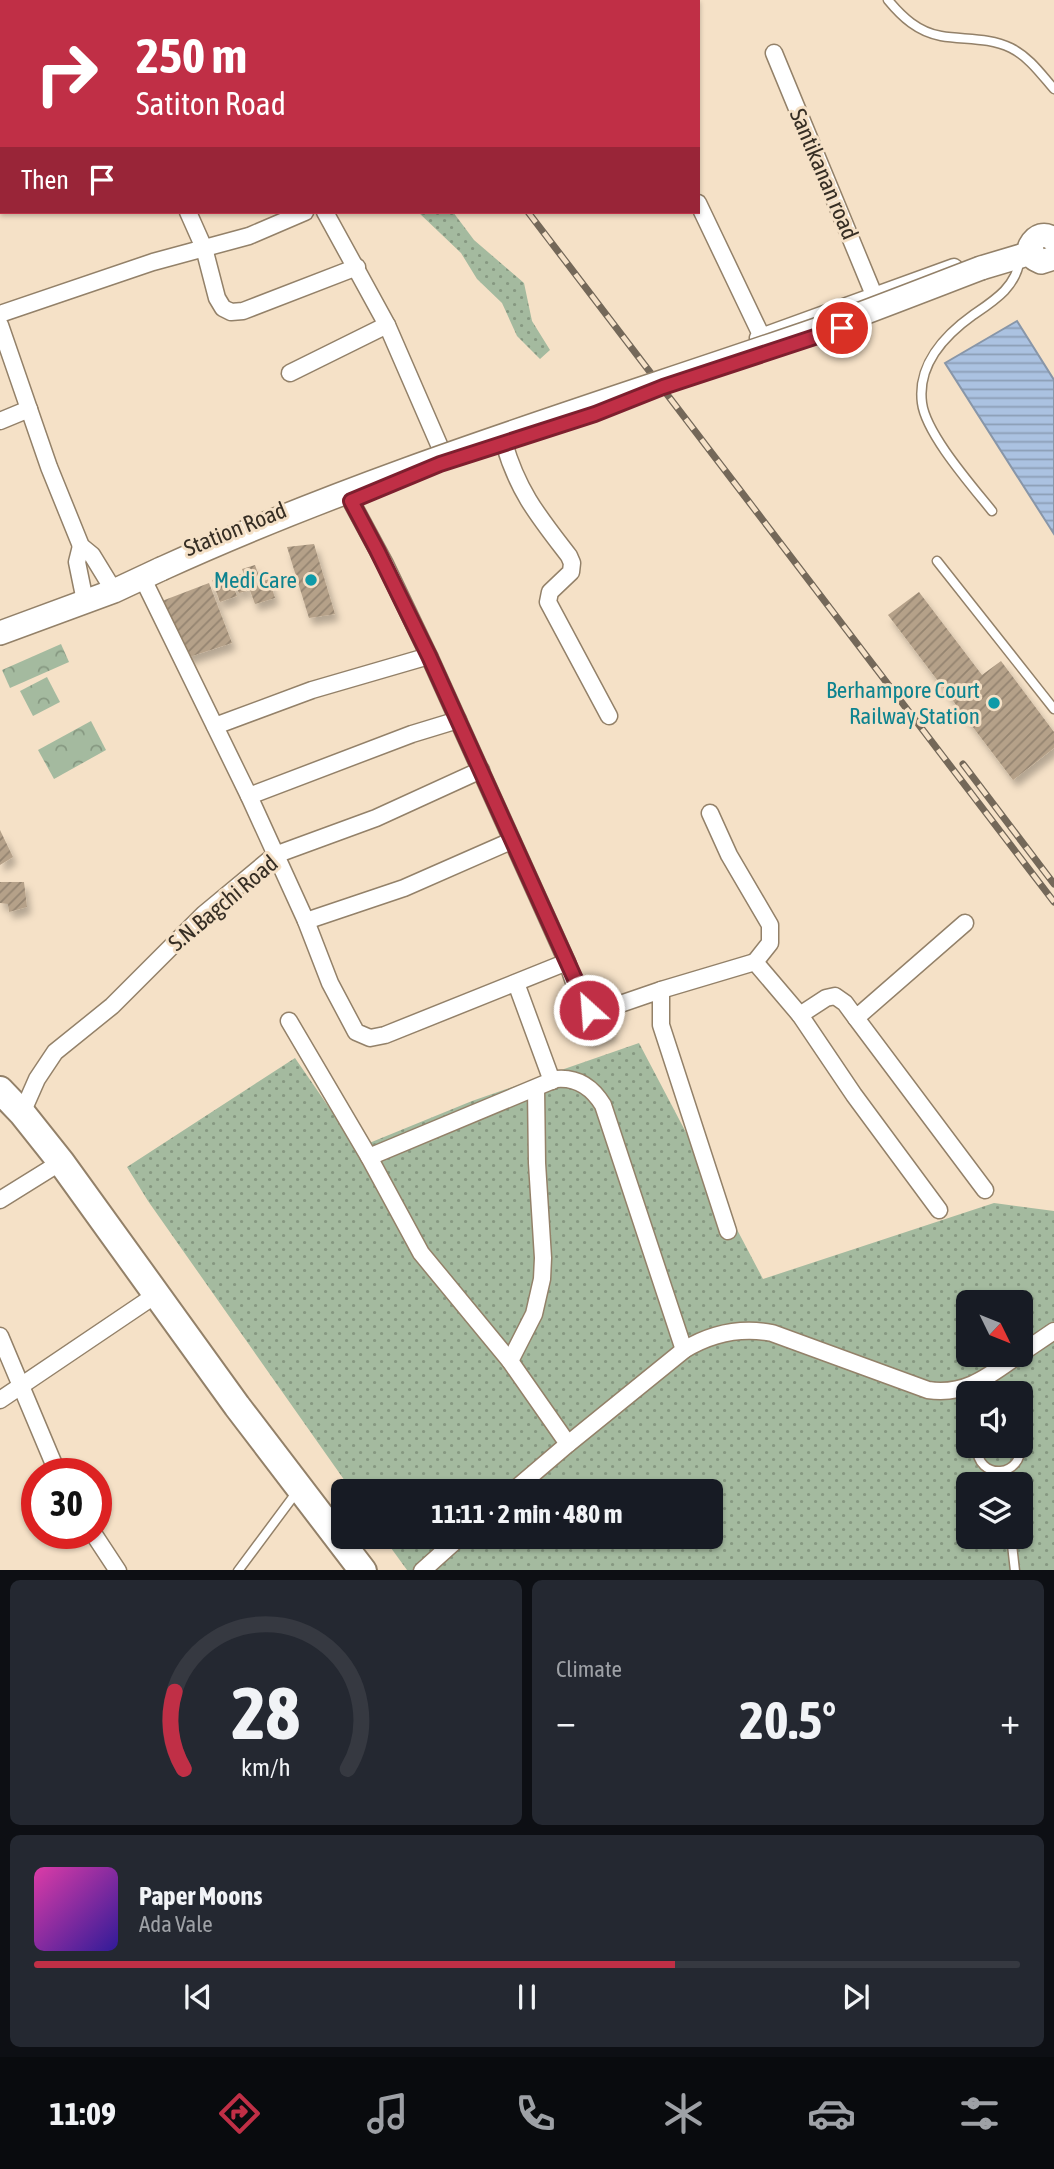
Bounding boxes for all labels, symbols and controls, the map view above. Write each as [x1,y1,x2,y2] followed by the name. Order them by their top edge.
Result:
[136,27,247,83] text: 250 m
[21,28,112,119] icon: right
[136,85,286,122] text: Satiton Road
[785,105,863,243] street label: Santikanan road
[83,161,121,199] icon: arrive
[21,165,69,195] text: Then
[812,298,872,358] pin
[823,309,861,347] icon: arrive
[180,497,290,561] street label: Station Road
[214,567,297,593] place label: Medi Care
[303,572,319,588] marker: Medi Care
[826,677,980,729] place label: Berhampore Court Railway Station
[986,695,1002,711] marker: Berhampore Court Railway Station
[163,850,283,956] street label: S.N.Bagchi Road
[552,973,626,1047] position arrow
[956,1290,1032,1367] north arrow
[956,1290,1033,1549] map controls
[956,1381,1033,1458] button: sound
[21,1458,112,1549] speed limit sign: 30
[956,1472,1033,1549] button: layers
[432,1499,622,1529] text: 11:11 · 2 min · 480 m
[556,1656,622,1682] text: Climate
[232,1671,300,1754] text: 28
[740,1690,836,1750] text: 20.5°
[556,1699,576,1742] text: −
[1000,1699,1020,1742] text: +
[241,1752,291,1780] text: km/h
[139,1881,262,1911] text: Paper Moons
[139,1911,213,1937] text: Ada Vale
[179,1978,217,2016] icon: previous
[508,1978,546,2016] icon: pause
[837,1978,875,2016] icon: next
[215,2089,264,2138] icon: directions
[363,2089,412,2138] icon: music
[511,2089,560,2138] icon: phone
[659,2089,708,2138] icon: climate
[807,2089,856,2138] icon: car
[955,2089,1004,2138] icon: filters
[50,2095,116,2132] text: 11:09

